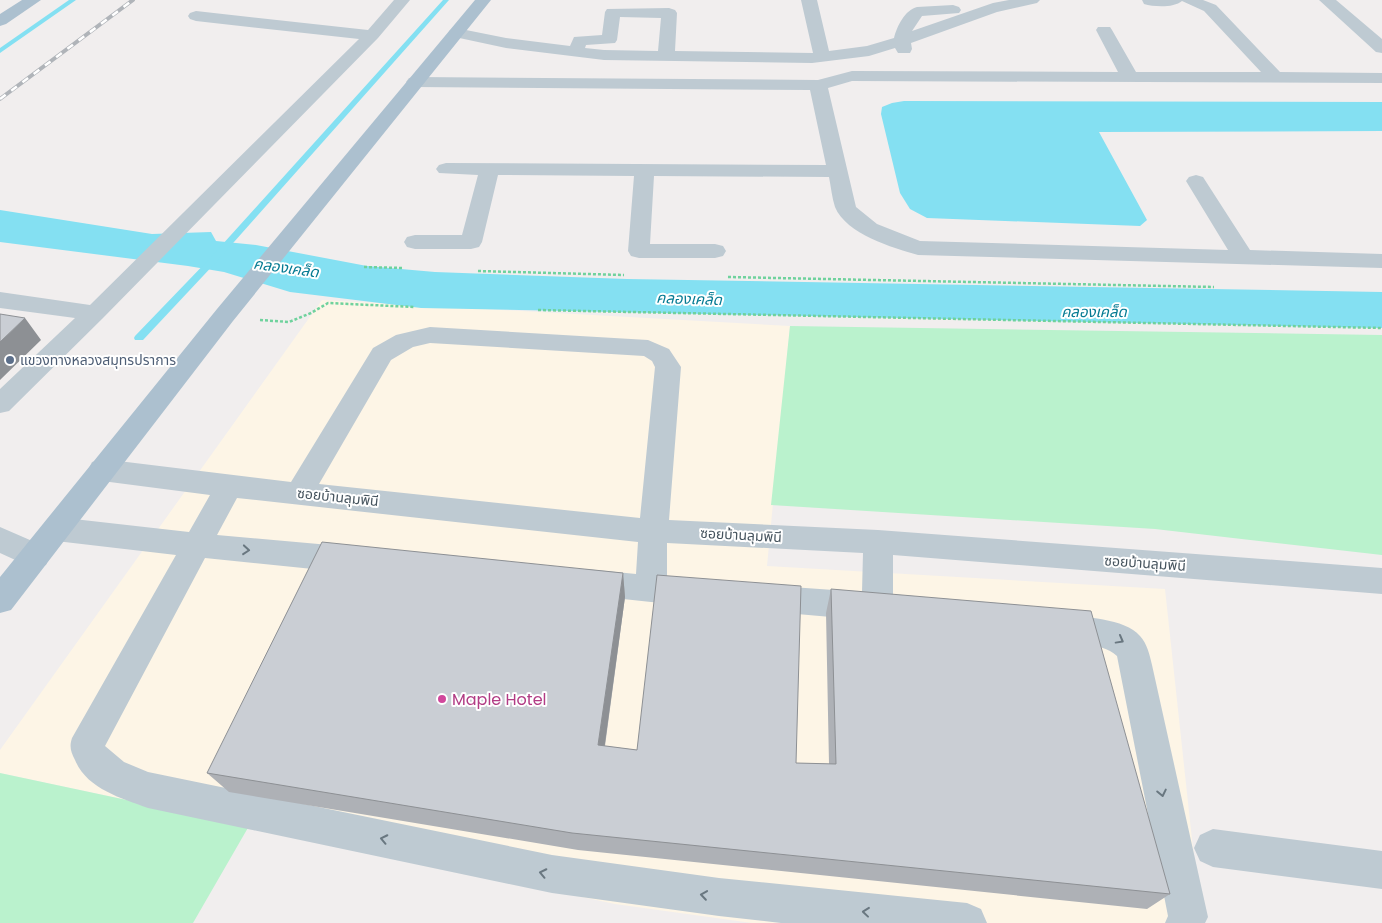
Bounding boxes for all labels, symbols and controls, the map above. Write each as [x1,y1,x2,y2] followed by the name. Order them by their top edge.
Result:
[252,253,321,283] water label: คลองเคล็ด
[656,287,723,310] water label: คลองเคล็ด
[1061,301,1128,322] water label: คลองเคล็ด
[20,350,176,370] place label: แขวงทางหลวงสมุทรปราการ
[4,354,16,366] marker: แขวงทางหลวงสมุทรปราการ
[296,483,380,511] street label: ซอยบ้านลุมพินี
[700,523,782,547] street label: ซอยบ้านลุมพินี
[242,544,250,555] one-way arrow
[1104,550,1186,576] street label: ซอยบ้านลุมพินี
[1114,634,1123,644] one-way arrow
[452,688,547,711] place label: Maple Hotel
[436,693,448,705] marker: Maple Hotel
[1157,789,1167,798] one-way arrow
[380,834,389,845] one-way arrow
[539,868,548,878] one-way arrow
[700,890,708,901] one-way arrow
[862,907,870,918] one-way arrow

